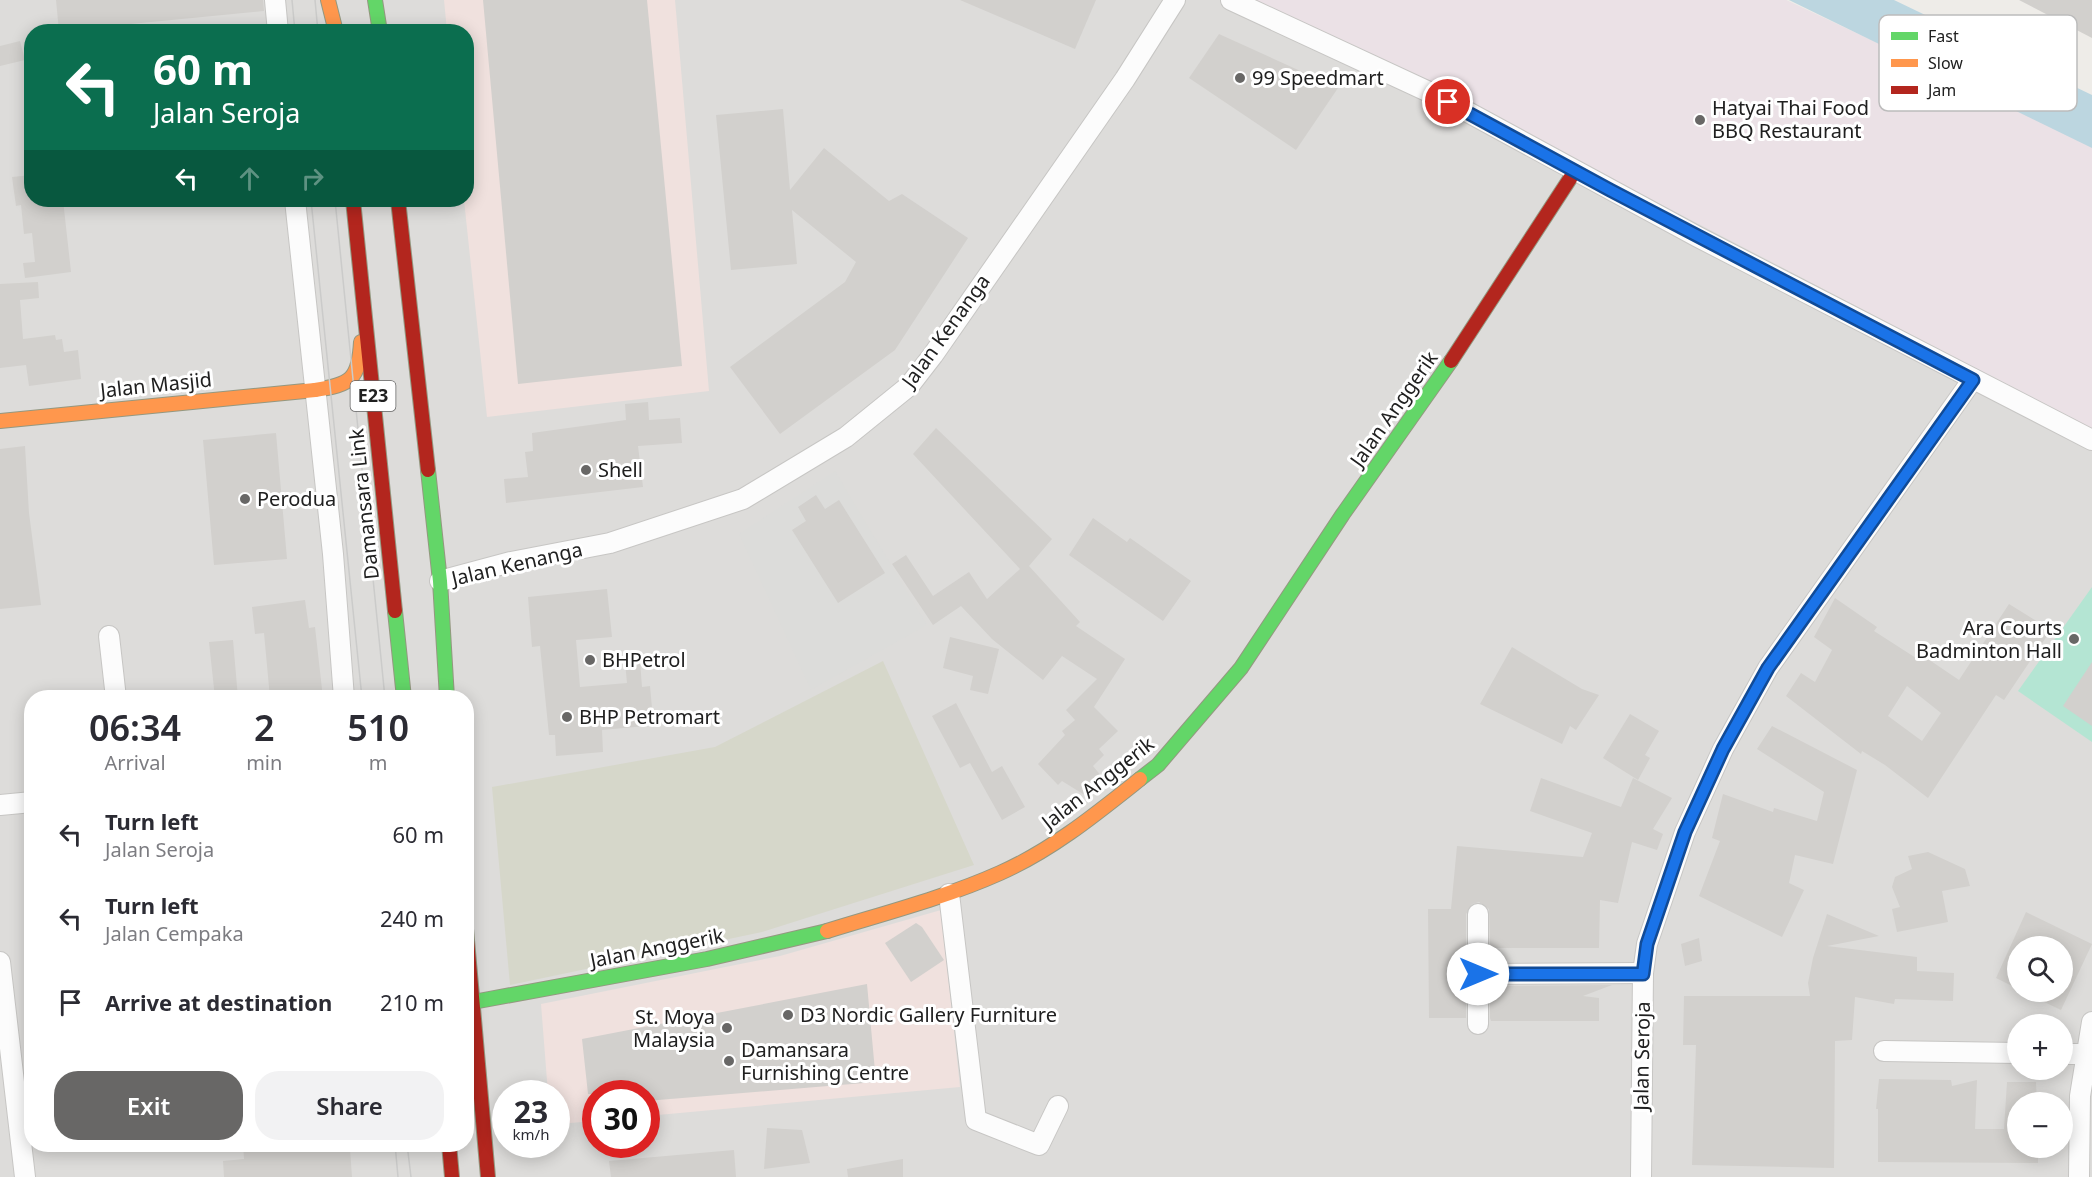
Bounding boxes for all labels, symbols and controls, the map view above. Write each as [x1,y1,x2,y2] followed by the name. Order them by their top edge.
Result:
[1879,15,2077,111] legend
[1928,25,1959,47] text: Fast
[153,40,253,97] text: 60 m
[54,48,132,126] icon: left
[1928,52,1963,74] text: Slow
[1252,64,1384,91] place label: 99 Speedmart
[1233,71,1247,85] marker: 99 Speedmart
[1422,76,1473,127] pin
[1926,79,1956,101] text: Jam
[1431,85,1464,118] icon: arrive
[153,94,300,131] text: Jalan Seroja
[1712,94,1869,144] place label: Hatyai Thai Food BBQ Restaurant
[1693,113,1707,127] marker: Hatyai Thai Food BBQ Restaurant
[170,162,203,195] icon: left
[233,162,266,195] icon: ahead
[296,162,329,195] icon: right
[894,269,996,394] street label: Jalan Kenanga
[1342,345,1444,474] street label: Jalan Anggerik
[97,365,213,404] street label: Jalan Masjid
[350,381,395,411] road number: E23
[342,427,385,581] street label: Damansara Link
[598,456,643,483] place label: Shell
[579,463,593,477] marker: Shell
[257,485,336,512] place label: Perodua
[238,492,252,506] marker: Perodua
[447,535,585,592] street label: Jalan Kenanga
[1916,614,2062,664] place label: Ara Courts Badminton Hall
[2067,632,2081,646] marker: Ara Courts Badminton Hall
[602,646,686,673] place label: BHPetrol
[583,653,597,667] marker: BHPetrol
[89,703,181,752] text: 06:34
[254,703,275,752] text: 2
[347,703,409,752] text: 510
[579,703,720,730] place label: BHP Petromart
[560,710,574,724] marker: BHP Petromart
[1034,730,1160,836] street label: Jalan Anggerik
[105,749,166,776] text: Arrival
[246,749,282,776] text: min
[369,749,388,776] text: m
[105,806,199,836] text: Turn left
[54,818,87,851] icon: left
[393,819,444,849] text: 60 m
[105,836,214,863] text: Jalan Seroja
[105,890,199,920] text: Turn left
[54,902,87,935] icon: left
[380,903,444,933] text: 240 m
[105,920,244,947] text: Jalan Cempaka
[586,921,726,974] street label: Jalan Anggerik
[2007,936,2073,1158] map controls
[2007,936,2073,1002] button: search
[1446,942,1510,1006] position arrow
[54,986,87,1019] icon: arrive
[105,987,332,1017] text: Arrive at destination
[380,987,444,1017] text: 210 m
[800,1001,1057,1028] place label: D3 Nordic Gallery Furniture
[1627,1001,1656,1113] street label: Jalan Seroja
[633,1003,715,1053] place label: St. Moya Malaysia
[781,1008,795,1022] marker: D3 Nordic Gallery Furniture
[2007,1014,2073,1080] button: +
[720,1021,734,1035] marker: St. Moya Malaysia
[741,1036,909,1086] place label: Damansara Furnishing Centre
[722,1054,736,1068] marker: Damansara Furnishing Centre
[54,1071,243,1140] button: Exit
[255,1071,444,1140] button: Share
[582,1080,660,1158] speed limit sign: 30
[514,1091,548,1132] text: 23
[2007,1092,2073,1158] button: −
[513,1124,549,1144] text: km/h

